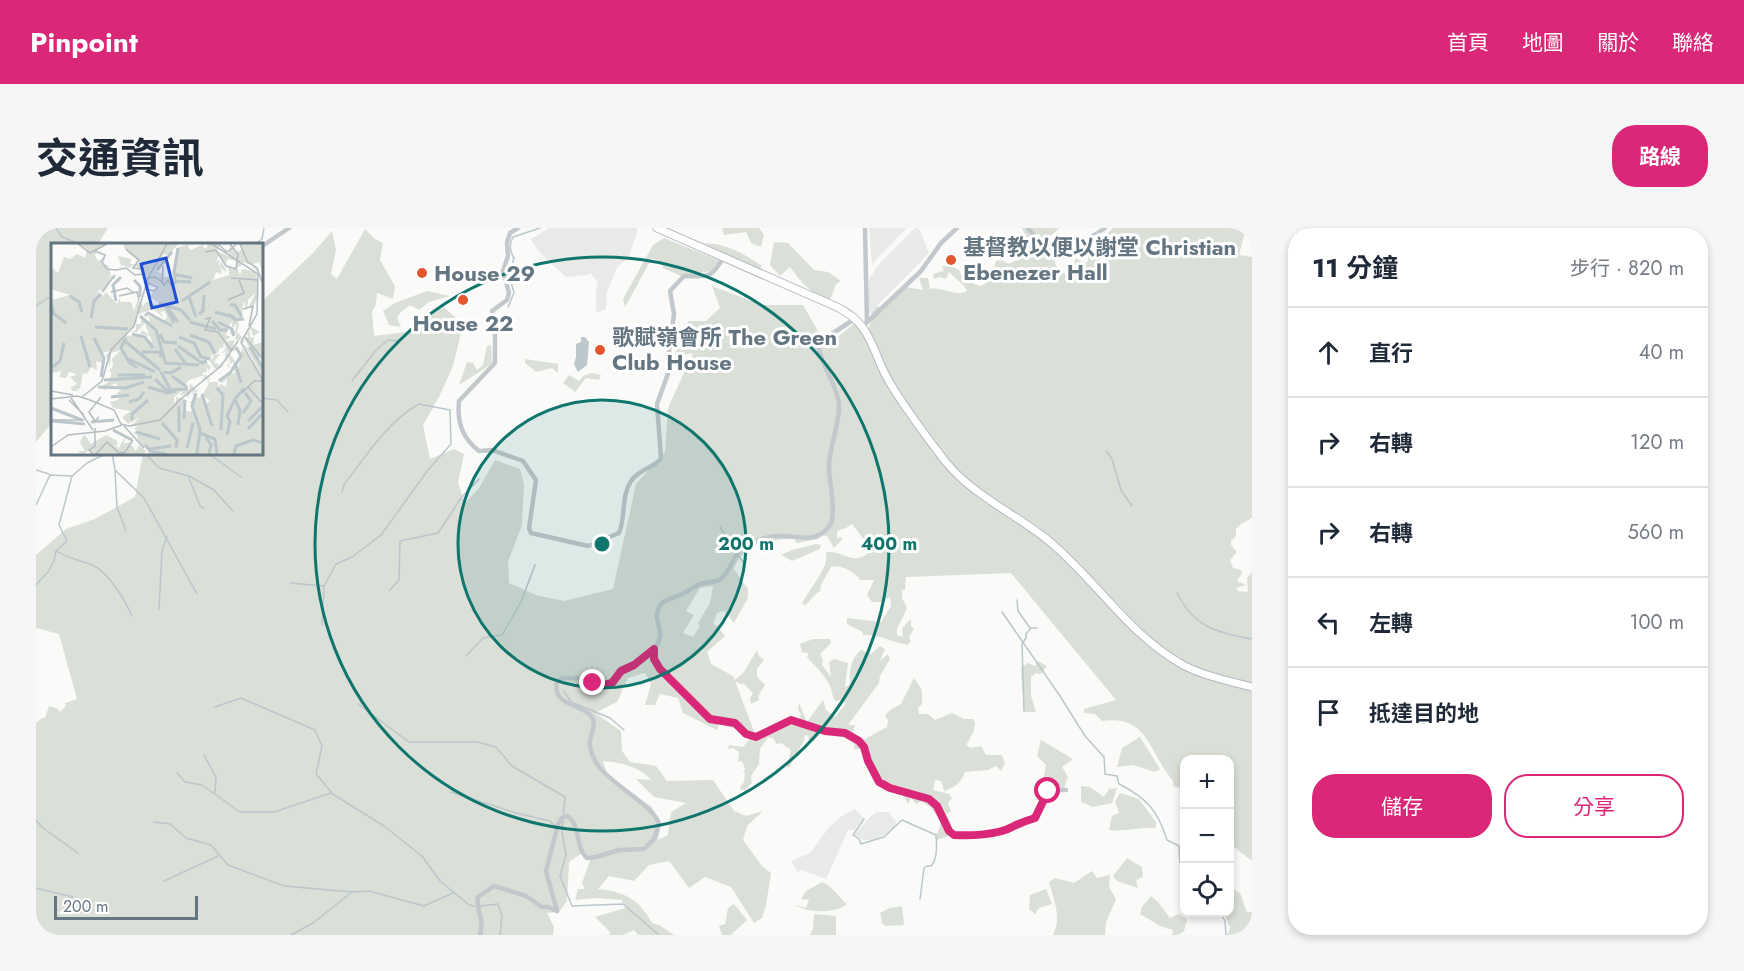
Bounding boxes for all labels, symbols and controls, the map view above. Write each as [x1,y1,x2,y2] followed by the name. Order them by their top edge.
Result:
[30,22,138,63] text: Pinpoint
[1447,28,1489,58] text: 首頁
[1522,28,1564,58] text: 地圖
[1597,28,1639,58] text: 關於
[1672,28,1714,58] text: 聯絡
[1612,125,1708,187] button: 路線
[36,128,204,189] text: 交通資訊
[963,231,1236,288] place label: 基督教以便以謝堂 Christian Ebenezer Hall
[51,243,262,454] inset map
[1312,249,1398,287] text: 11 分鐘
[944,253,958,267] marker: 基督教以便以謝堂 Christian Ebenezer Hall
[1570,254,1684,283] text: 步行 · 820 m
[434,257,535,289] place label: House 29
[415,266,429,280] marker: House 29
[456,293,470,307] marker: House 22
[412,307,514,339] place label: House 22
[612,321,837,378] place label: 歌賦嶺會所 The Green Club House
[1312,336,1345,369] icon: ahead
[1369,337,1413,369] text: 直行
[1639,338,1684,367] text: 40 m
[593,343,607,357] marker: 歌賦嶺會所 The Green Club House
[1312,426,1345,459] icon: right
[1369,427,1413,459] text: 右轉
[1630,428,1684,457] text: 120 m
[1312,516,1345,549] icon: right
[1369,517,1413,549] text: 右轉
[1628,518,1684,547] text: 560 m
[718,531,774,557] text: 200 m
[861,531,917,557] text: 400 m
[592,534,612,554] centre of rings
[1312,606,1345,639] icon: left
[1369,607,1413,639] text: 左轉
[1629,608,1684,637] text: 100 m
[579,669,605,695] route end
[1312,696,1345,729] icon: arrive
[1369,697,1479,729] text: 抵達目的地
[1180,755,1234,917] map controls
[1180,755,1234,809] button: +
[1312,774,1492,838] button: 儲存
[1504,774,1684,838] button: 分享
[1034,777,1060,803] route start
[1180,809,1234,863] button: −
[1180,863,1234,917] button: locate
[54,893,198,920] scale bar
[63,895,109,918] text: 200 m

